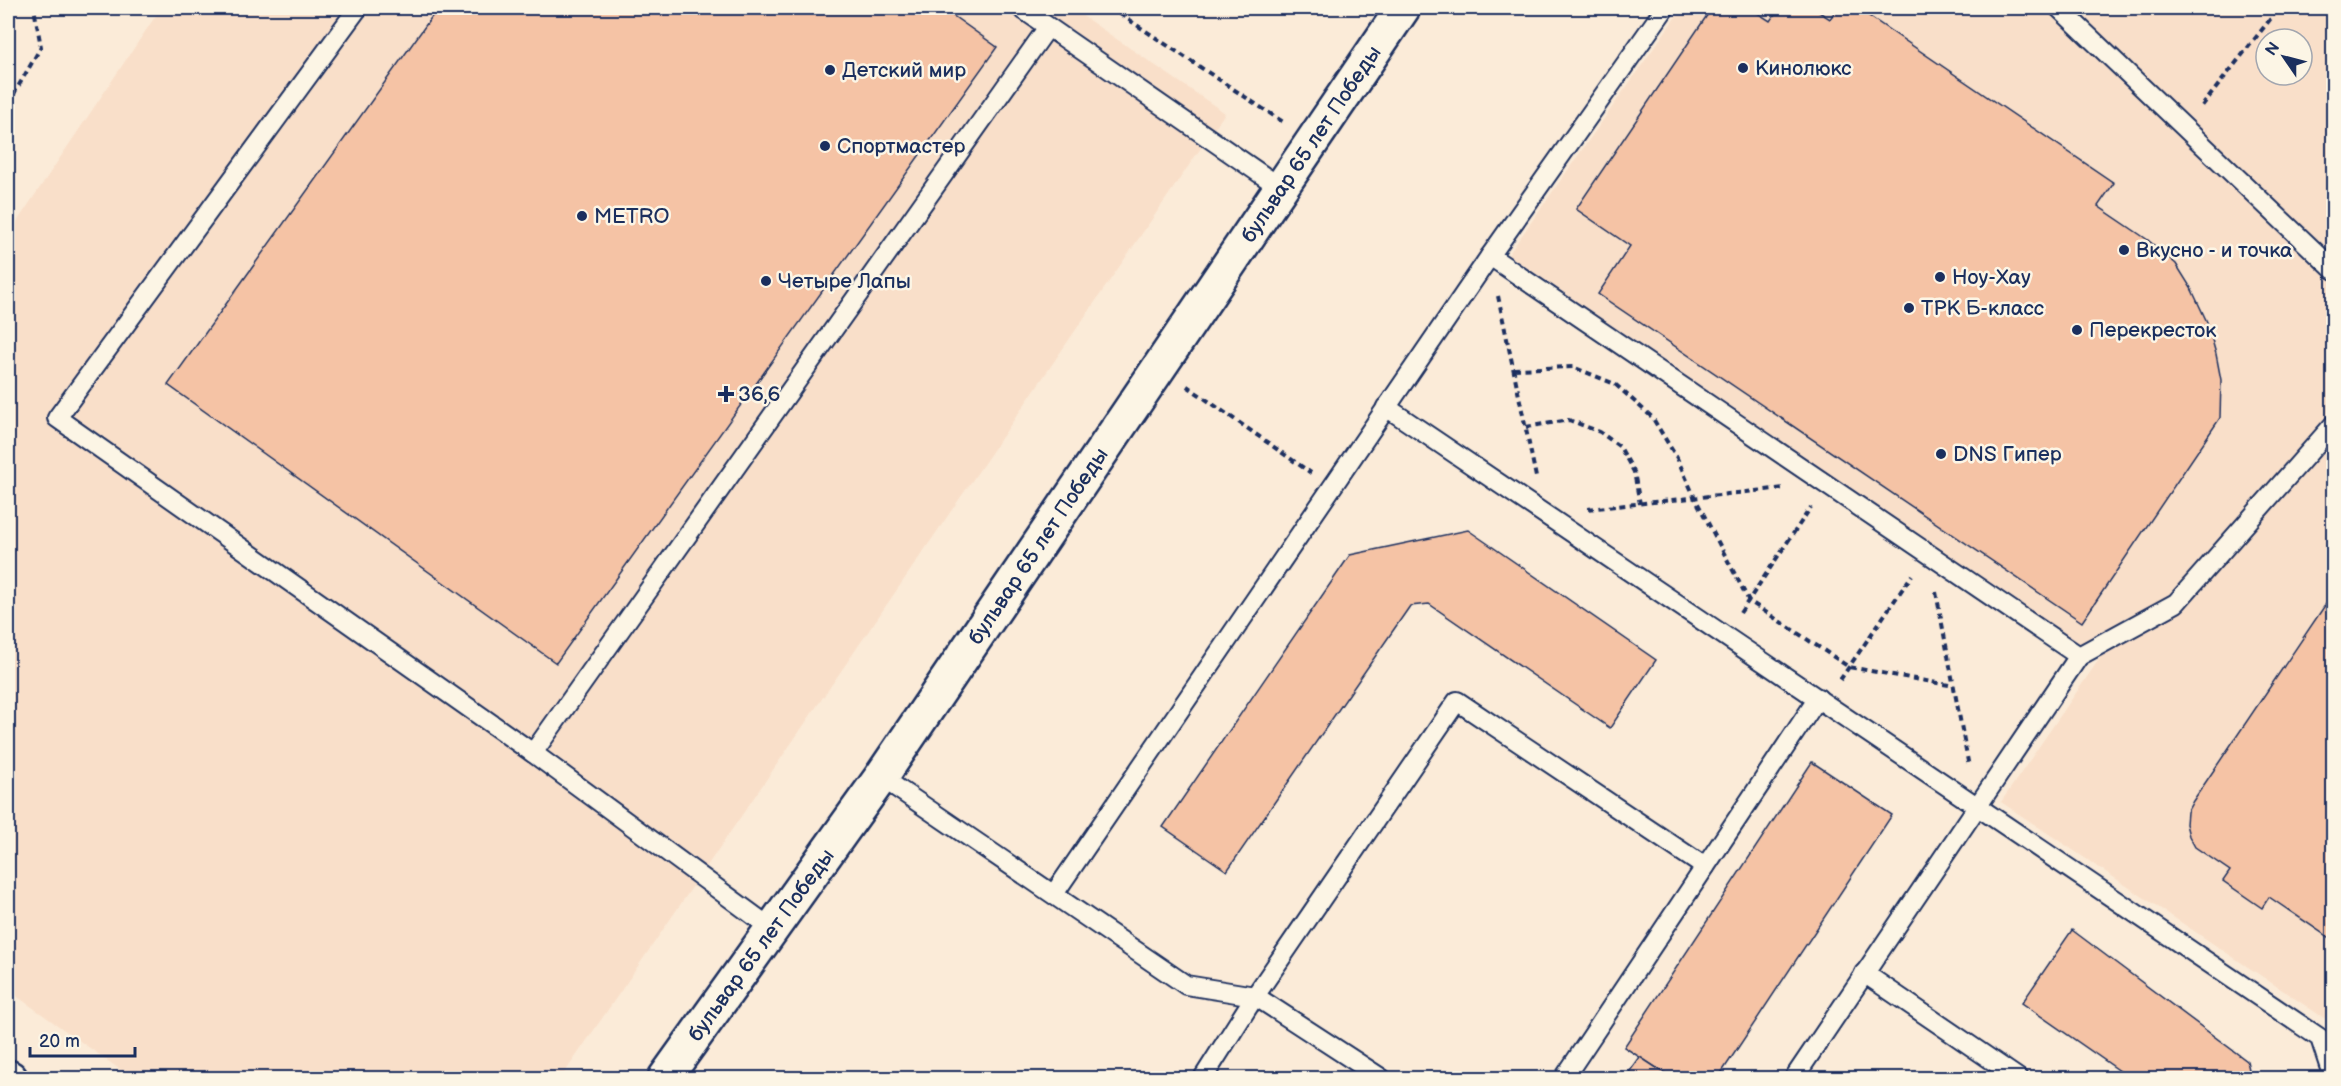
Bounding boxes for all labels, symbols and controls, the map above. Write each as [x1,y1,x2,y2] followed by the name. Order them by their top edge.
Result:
[2254,27,2314,87] north arrow
[2262,39,2284,60] text: N
[1236,41,1387,247] street label: бульвар 65 лет Победы
[1755,56,1852,81] place label: Кинолюкс
[842,58,966,83] place label: Детский мир
[1736,61,1750,75] marker: Кинолюкс
[823,63,837,77] marker: Детский мир
[837,134,966,159] place label: Спортмастер
[818,139,832,153] marker: Спортмастер
[594,204,670,229] place label: METRO
[575,209,589,223] marker: METRO
[2136,238,2293,263] place label: Вкусно - и точка
[2117,243,2131,257] marker: Вкусно - и точка
[1952,265,2031,290] place label: Ноу-Хау
[778,269,911,294] place label: Четыре Лапы
[1933,270,1947,284] marker: Ноу-Хау
[759,274,773,288] marker: Четыре Лапы
[1921,296,2044,321] place label: ТРК Б-класс
[1902,301,1916,315] marker: ТРК Б-класс
[2089,318,2216,343] place label: Перекресток
[2070,323,2084,337] marker: Перекресток
[738,382,781,407] place label: 36,6
[719,387,733,401] marker: 36,6
[1953,442,2062,467] place label: DNS Гипер
[963,443,1114,649] street label: бульвар 65 лет Победы
[1934,447,1948,461] marker: DNS Гипер
[683,844,840,1046] street label: бульвар 65 лет Победы
[30,1020,135,1058] scale bar
[39,1031,80,1052] text: 20 m

